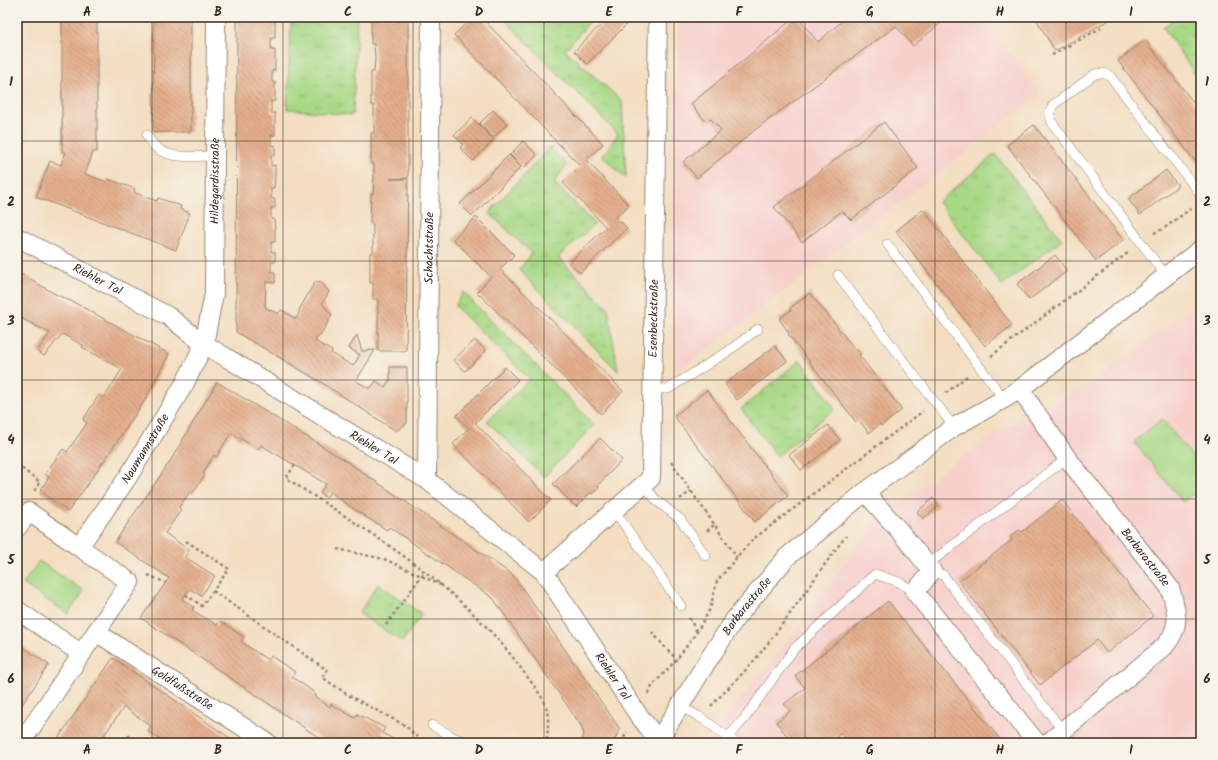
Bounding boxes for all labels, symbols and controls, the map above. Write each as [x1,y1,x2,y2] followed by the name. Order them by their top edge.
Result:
[83,2,91,23] text: A
[214,2,222,23] text: B
[344,2,352,23] text: C
[475,2,484,23] text: D
[605,2,613,23] text: E
[735,2,743,23] text: F
[866,2,874,23] text: G
[996,2,1005,23] text: H
[1129,2,1133,23] text: I
[9,72,13,93] text: 1
[1205,72,1209,93] text: 1
[205,137,225,224] street label: Hildegardisstraße
[7,192,15,213] text: 2
[1203,192,1211,213] text: 2
[419,211,439,284] street label: Schachtstraße
[69,258,126,300] street label: Riehler Tal
[643,278,664,358] street label: Esenbeckstraße
[6,311,15,332] text: 3
[1202,311,1211,332] text: 3
[117,409,174,488] street label: Naumannstraße
[346,425,402,470] street label: Riehler Tal
[7,430,15,451] text: 4
[1203,430,1211,451] text: 4
[1116,524,1175,591] street label: Barbarastraße
[7,550,16,571] text: 5
[1203,550,1212,571] text: 5
[717,572,777,639] street label: Barbarastraße
[590,649,636,704] street label: Riehler Tal
[148,661,218,715] street label: Goldfußstraße
[7,669,15,690] text: 6
[1203,669,1211,690] text: 6
[83,740,91,760] text: A
[214,740,222,760] text: B
[344,740,352,760] text: C
[475,740,484,760] text: D
[605,740,613,760] text: E
[735,740,743,760] text: F
[866,740,874,760] text: G
[996,740,1005,760] text: H
[1129,740,1133,760] text: I

